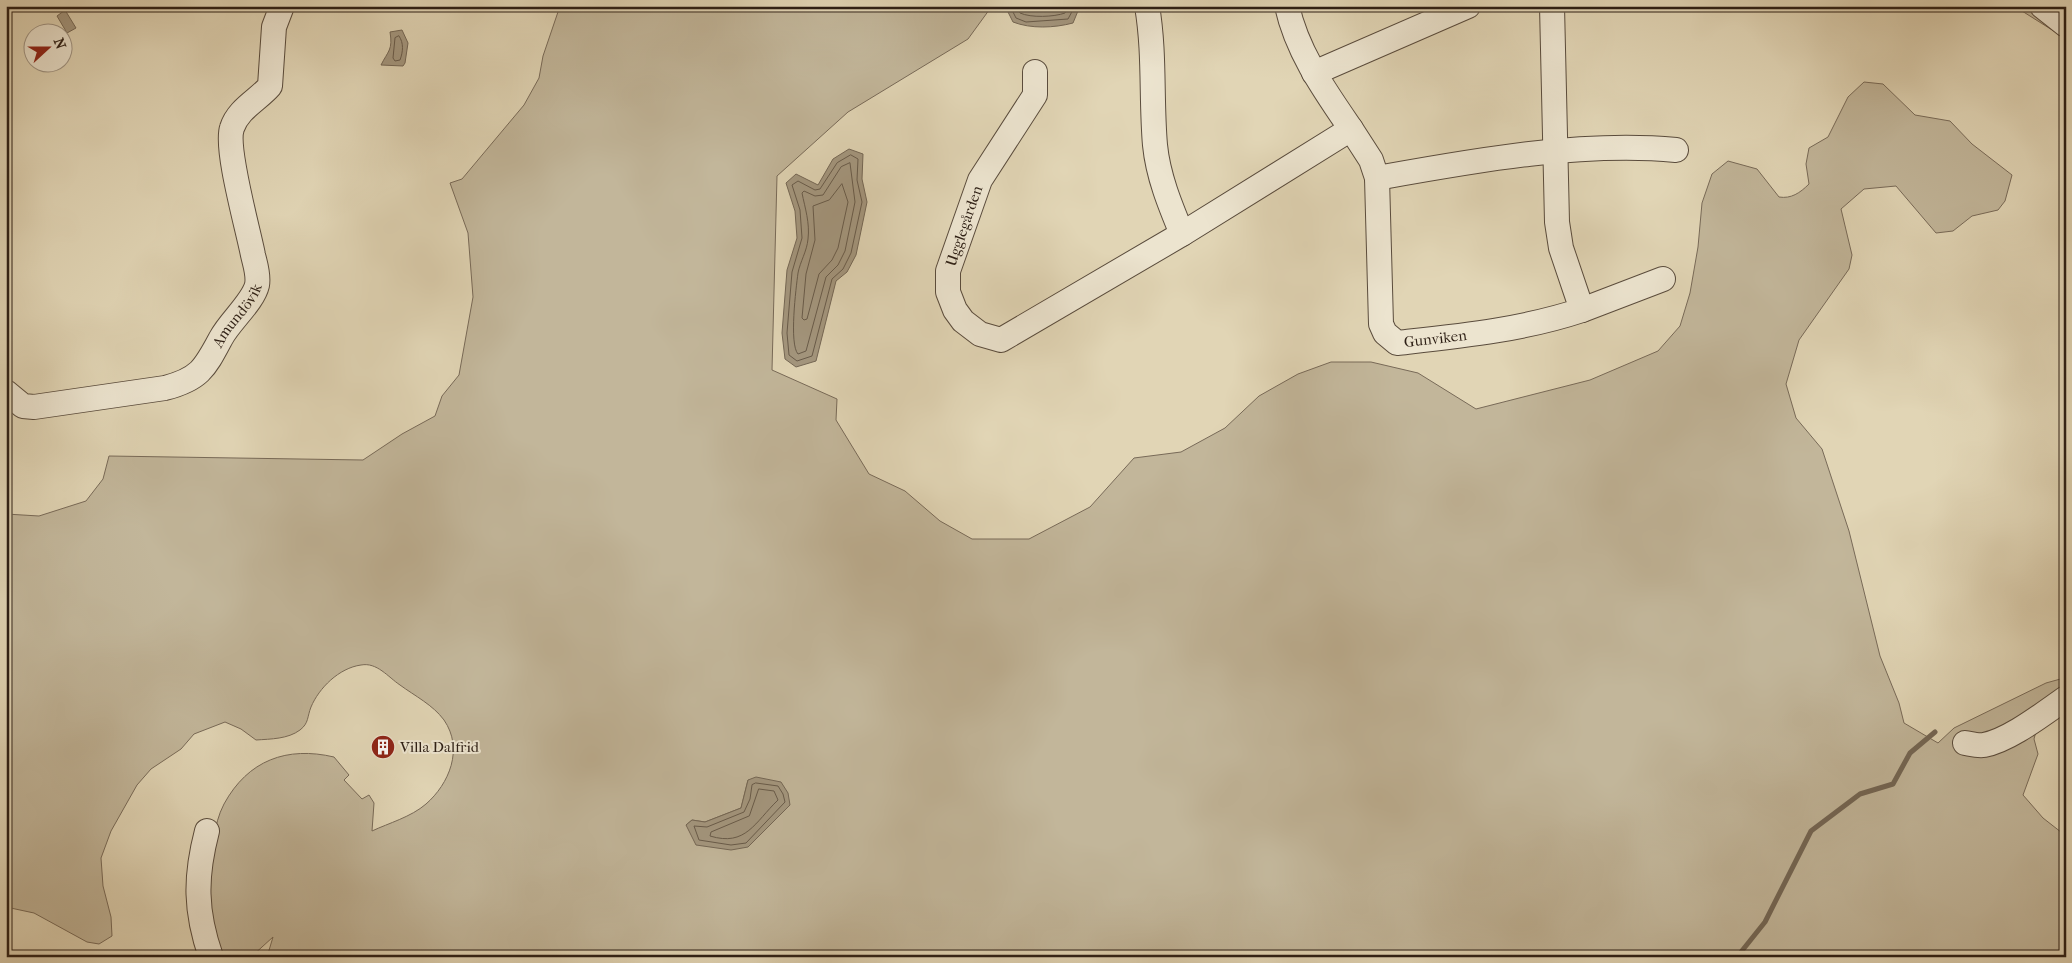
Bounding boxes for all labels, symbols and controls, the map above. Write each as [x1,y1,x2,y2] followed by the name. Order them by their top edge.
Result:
[22,22,72,72] north arrow
[50,36,70,52] text: N
[942,183,986,269] street label: Ugglegården
[208,281,266,351] street label: Amundövik
[1403,326,1468,351] street label: Gunviken
[370,734,396,760] building icon: Villa Dalfrid
[399,738,480,756] place label: Villa Dalfrid

